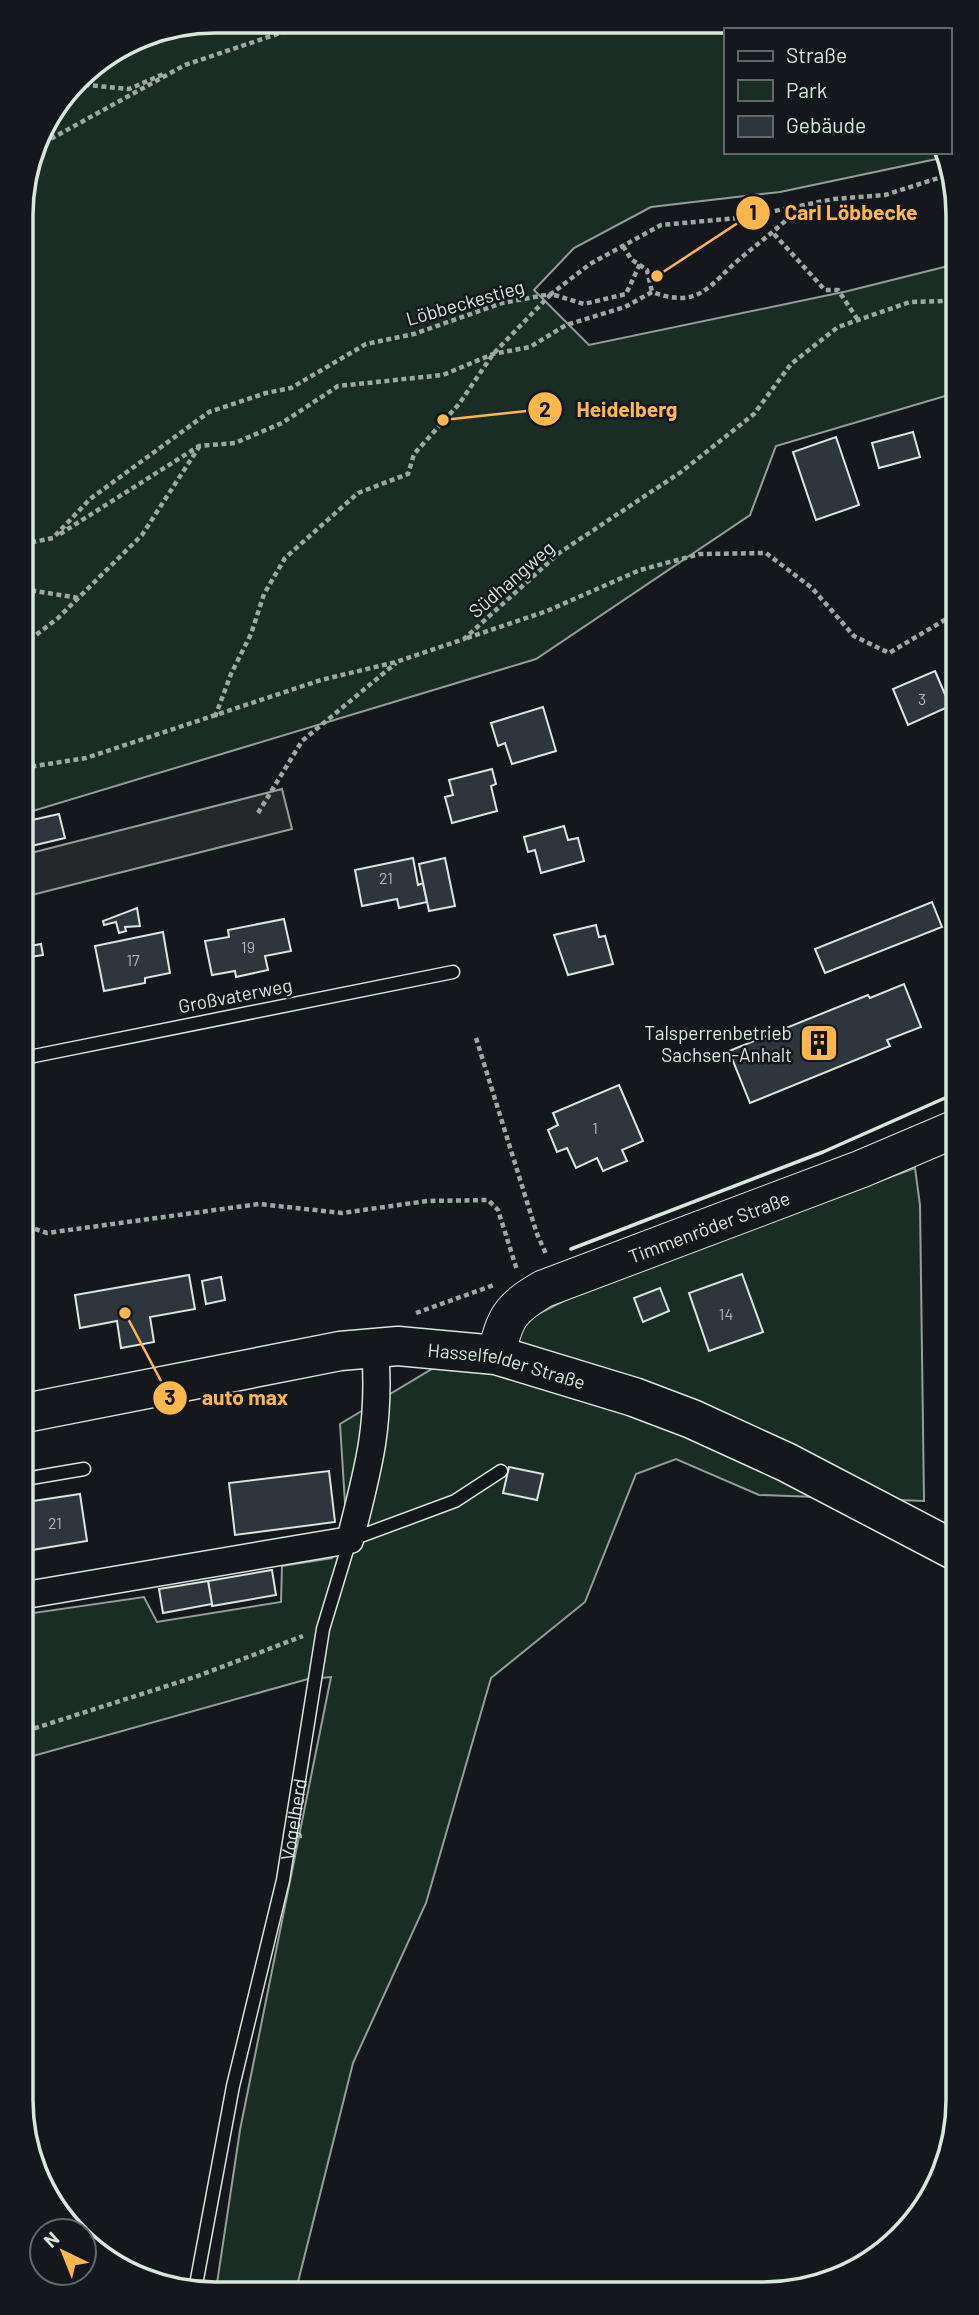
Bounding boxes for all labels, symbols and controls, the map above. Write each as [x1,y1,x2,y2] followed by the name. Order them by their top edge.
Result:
[724,28,951,154] legend
[786,42,847,67] text: Straße
[786,77,827,102] text: Park
[786,112,866,137] text: Gebäude
[735,192,931,234] callout: Carl Löbbecke
[749,199,757,224] text: 1
[785,199,917,224] text: Carl Löbbecke
[403,274,527,330] street label: Löbbeckestieg
[527,388,691,430] callout: Heidelberg
[539,396,551,421] text: 2
[576,396,678,421] text: Heidelberg
[464,536,558,622] street label: Südhangweg
[918,689,926,708] house number: 3
[379,868,393,887] house number: 21
[241,937,255,956] house number: 19
[126,950,140,969] house number: 17
[176,973,294,1017] street label: Großvaterweg
[644,1021,792,1066] place label: Talsperrenbetrieb Sachsen-Anhalt
[798,1022,840,1064] building icon: Talsperrenbetrieb Sachsen-Anhalt
[592,1118,598,1137] house number: 1
[625,1185,793,1267] street label: Timmenröder Straße
[719,1304,733,1323] house number: 14
[427,1337,588,1393] street label: Hasselfelder Straße
[152,1377,302,1419] callout: auto max
[164,1384,176,1409] text: 3
[202,1384,288,1409] text: auto max
[48,1513,62,1532] house number: 21
[275,1777,311,1862] street label: Vogelherd
[28,2217,98,2287] north arrow
[39,2226,64,2252] text: N

